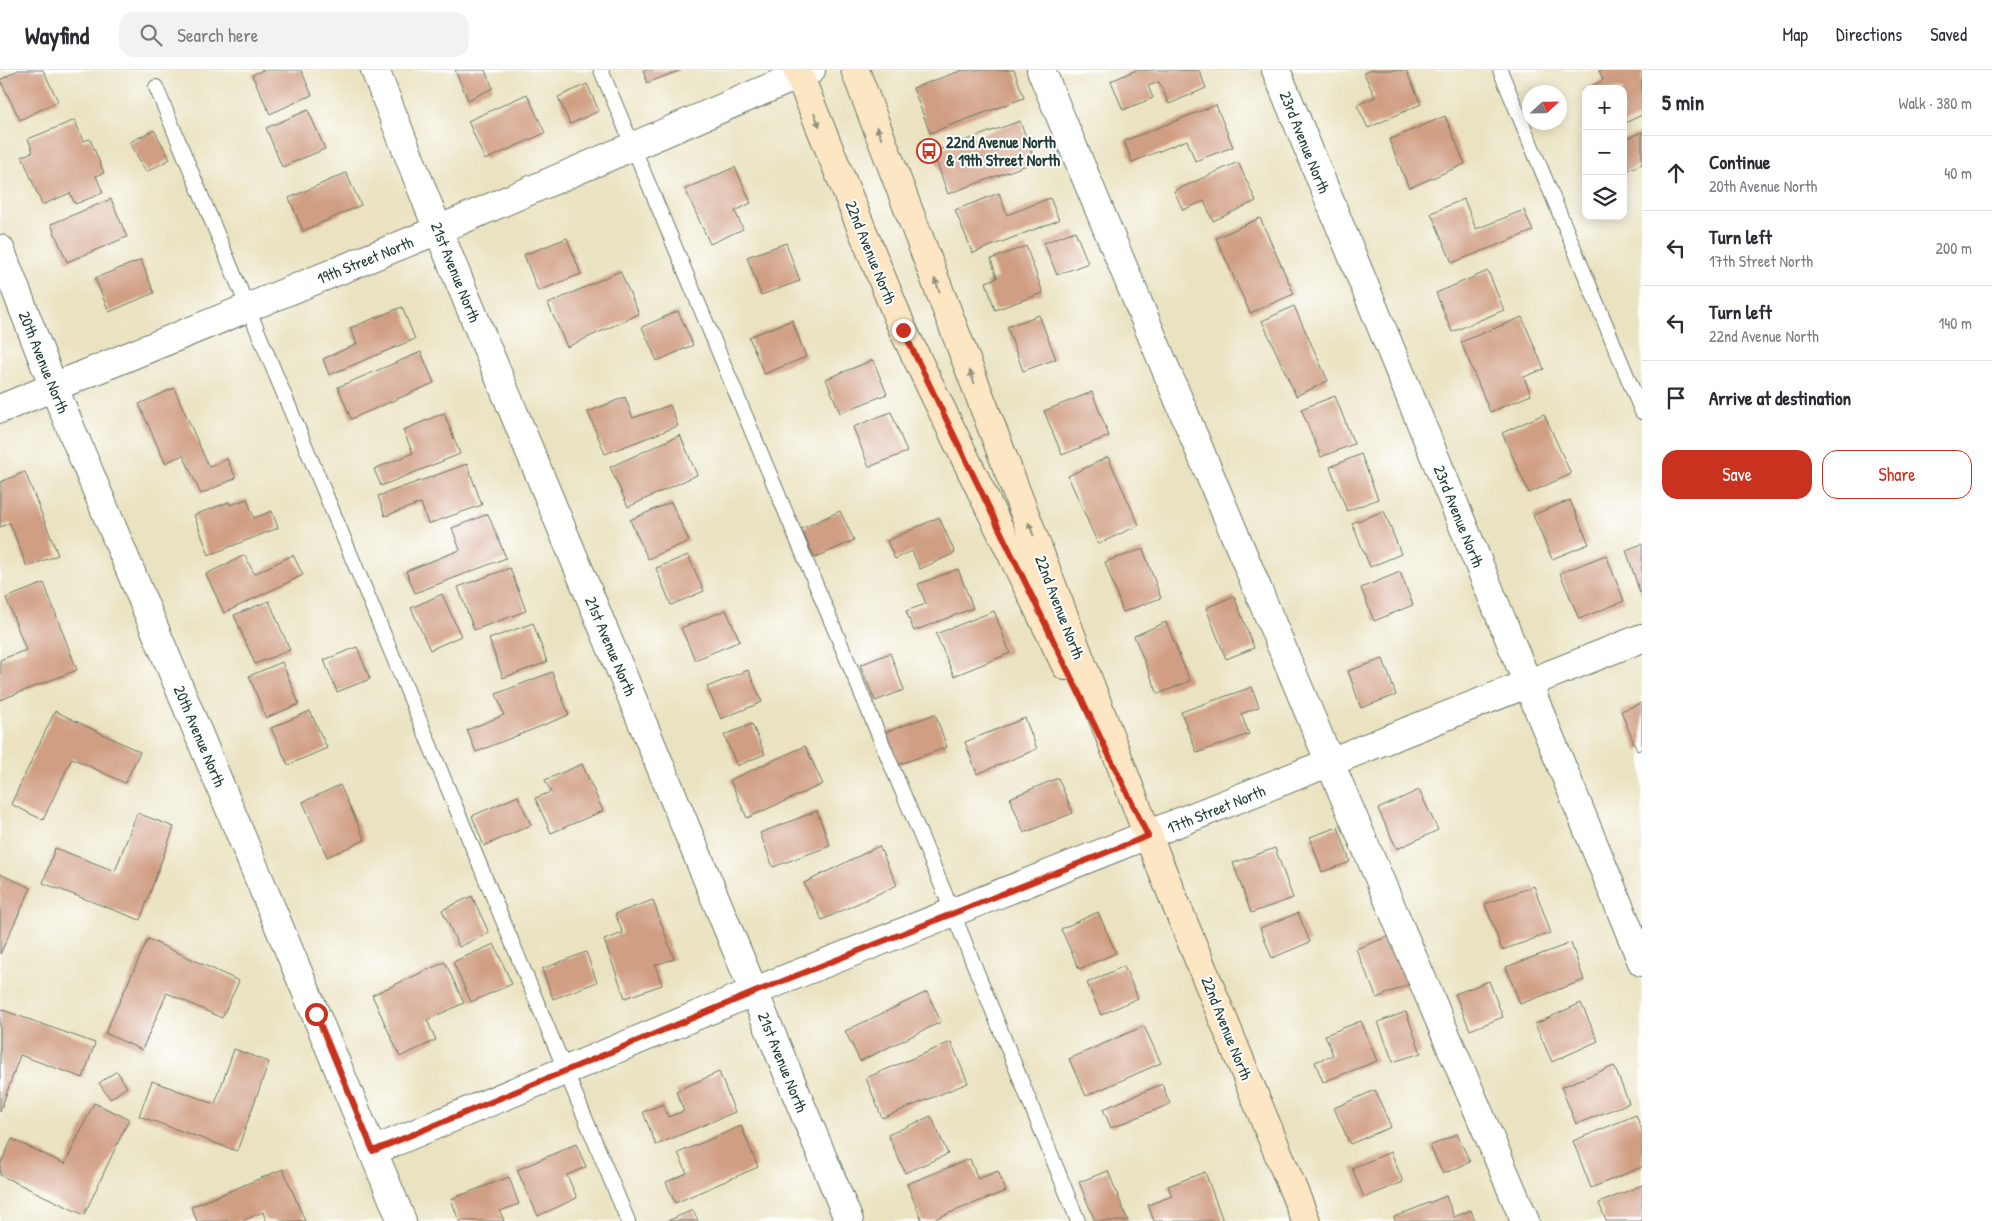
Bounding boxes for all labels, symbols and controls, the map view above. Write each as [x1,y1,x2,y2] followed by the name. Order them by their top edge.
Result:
[119,12,469,57] search box
[25,19,89,51] text: Wayfind
[137,21,165,49] icon: search
[177,22,258,48] text: Search here
[1783,22,1808,47] text: Map
[1836,22,1902,47] text: Directions
[1930,22,1967,47] text: Saved
[1522,85,1567,130] north arrow
[1582,85,1627,220] map controls
[1582,85,1627,130] button: +
[1275,88,1336,197] street label: 23rd Avenue North
[1662,88,1704,117] text: 5 min
[1899,92,1972,114] text: Walk · 380 m
[813,113,821,128] one-way arrow
[875,125,883,140] one-way arrow
[1582,130,1627,175] button: −
[946,131,1060,171] place label: 22nd Avenue North & 19th Street North
[916,138,942,164] bus stop icon: 22nd Avenue North & 19th Street North
[1709,149,1770,175] text: Continue
[1662,159,1690,187] icon: ahead
[1944,162,1972,184] text: 40 m
[1582,175,1627,220] button: layers
[1709,175,1817,197] text: 20th Avenue North
[840,197,902,307] street label: 22nd Avenue North
[426,219,486,326] street label: 21st Avenue North
[1709,224,1772,250] text: Turn left
[314,231,417,289] street label: 19th Street North
[1662,234,1690,262] icon: left
[1936,237,1972,259] text: 200 m
[1709,250,1813,272] text: 17th Street North
[933,277,941,292] one-way arrow
[1709,299,1772,325] text: Turn left
[14,308,75,417] street label: 20th Avenue North
[1662,309,1690,337] icon: left
[1938,312,1972,334] text: 140 m
[892,319,915,342] route end
[1709,325,1819,347] text: 22nd Avenue North
[968,370,976,384] one-way arrow
[1662,384,1690,412] icon: arrive
[1709,385,1851,411] text: Arrive at destination
[1662,450,1812,499] button: Save
[1822,450,1972,499] button: Share
[1429,462,1490,571] street label: 23rd Avenue North
[1026,521,1034,536] one-way arrow
[1030,552,1090,662] street label: 22nd Avenue North
[580,593,642,699] street label: 21st Avenue North
[169,682,231,790] street label: 20th Avenue North
[1164,779,1269,839] street label: 17th Street North
[1196,973,1258,1083] street label: 22nd Avenue North
[305,1003,328,1026] route start
[753,1009,813,1116] street label: 21st Avenue North

